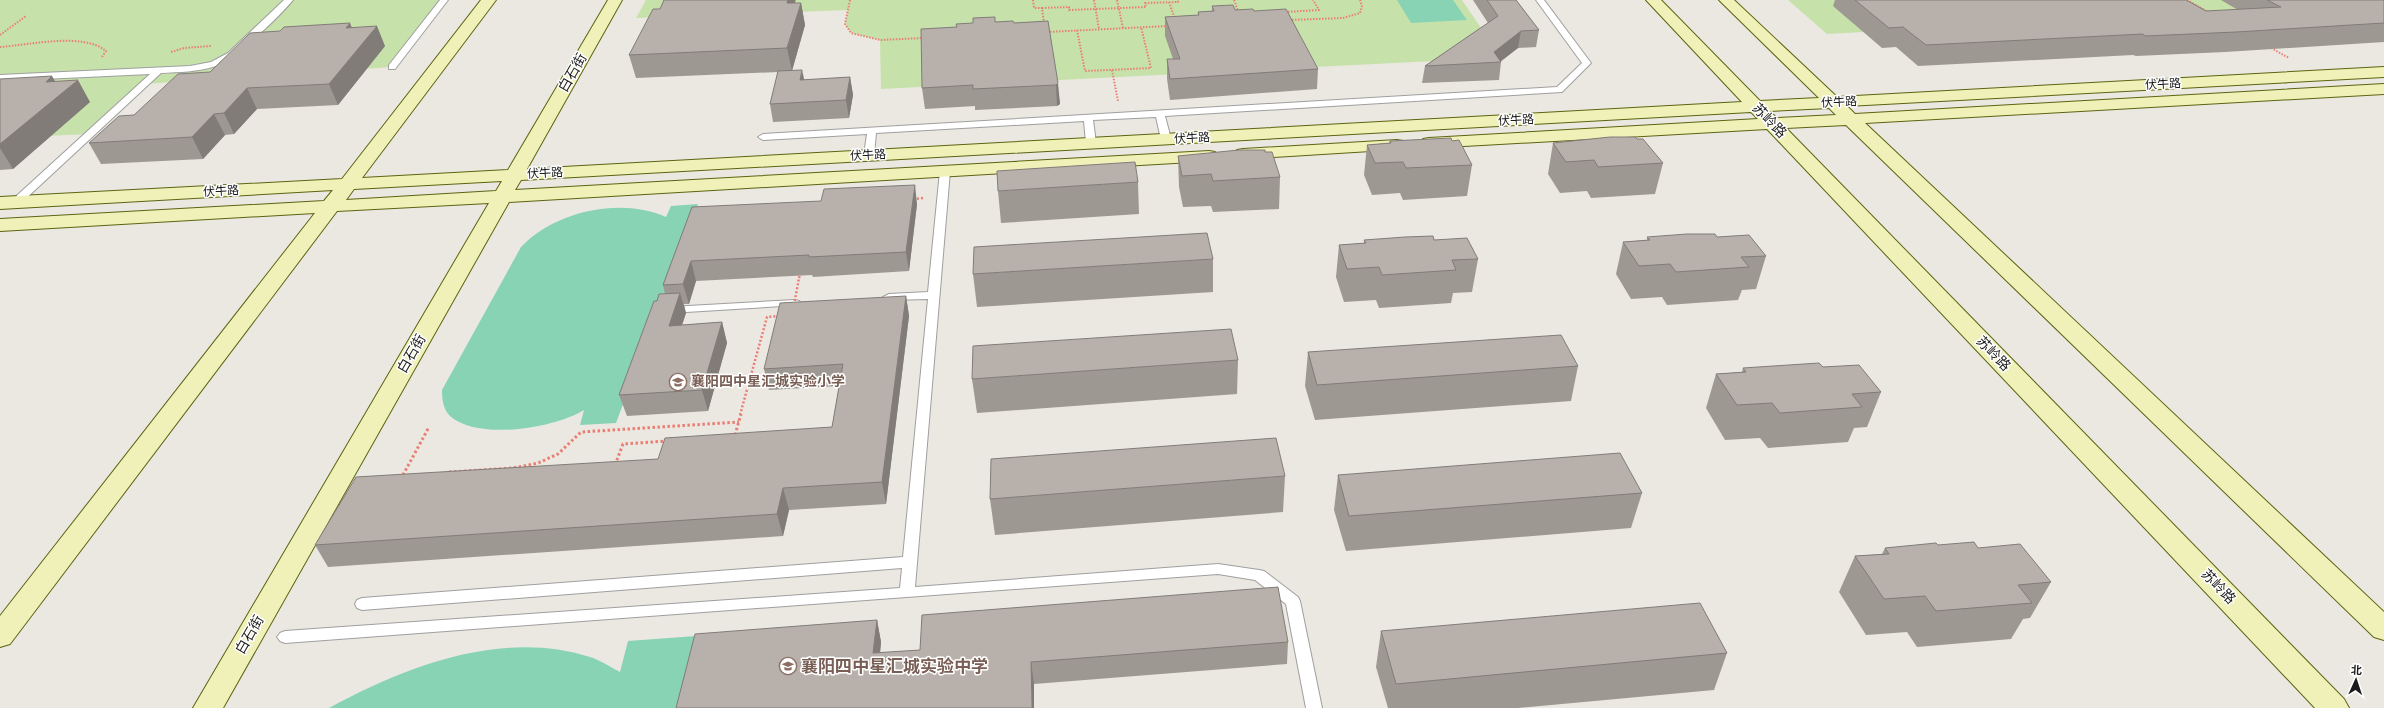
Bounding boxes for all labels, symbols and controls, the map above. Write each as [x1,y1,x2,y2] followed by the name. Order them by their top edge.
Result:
[556,51,590,95] street label: 白石街
[2145,76,2181,91] street label: 伏牛路
[1821,94,1857,109] street label: 伏牛路
[1749,100,1790,141] street label: 苏岭路
[1498,112,1534,127] street label: 伏牛路
[1174,130,1210,145] street label: 伏牛路
[850,147,886,162] street label: 伏牛路
[527,165,563,180] street label: 伏牛路
[203,183,239,198] street label: 伏牛路
[395,332,429,376] street label: 白石街
[1973,333,2014,374] street label: 苏岭路
[668,372,688,392] school or university icon: 襄阳四中星汇城实验小学
[691,373,845,389] place label: 襄阳四中星汇城实验小学
[2198,566,2239,607] street label: 苏岭路
[233,613,267,657] street label: 白石街
[778,656,798,676] school or university icon: 襄阳四中星汇城实验中学
[801,657,988,675] place label: 襄阳四中星汇城实验中学
[2336,660,2376,700] north arrow
[2351,665,2362,676] text: 北

